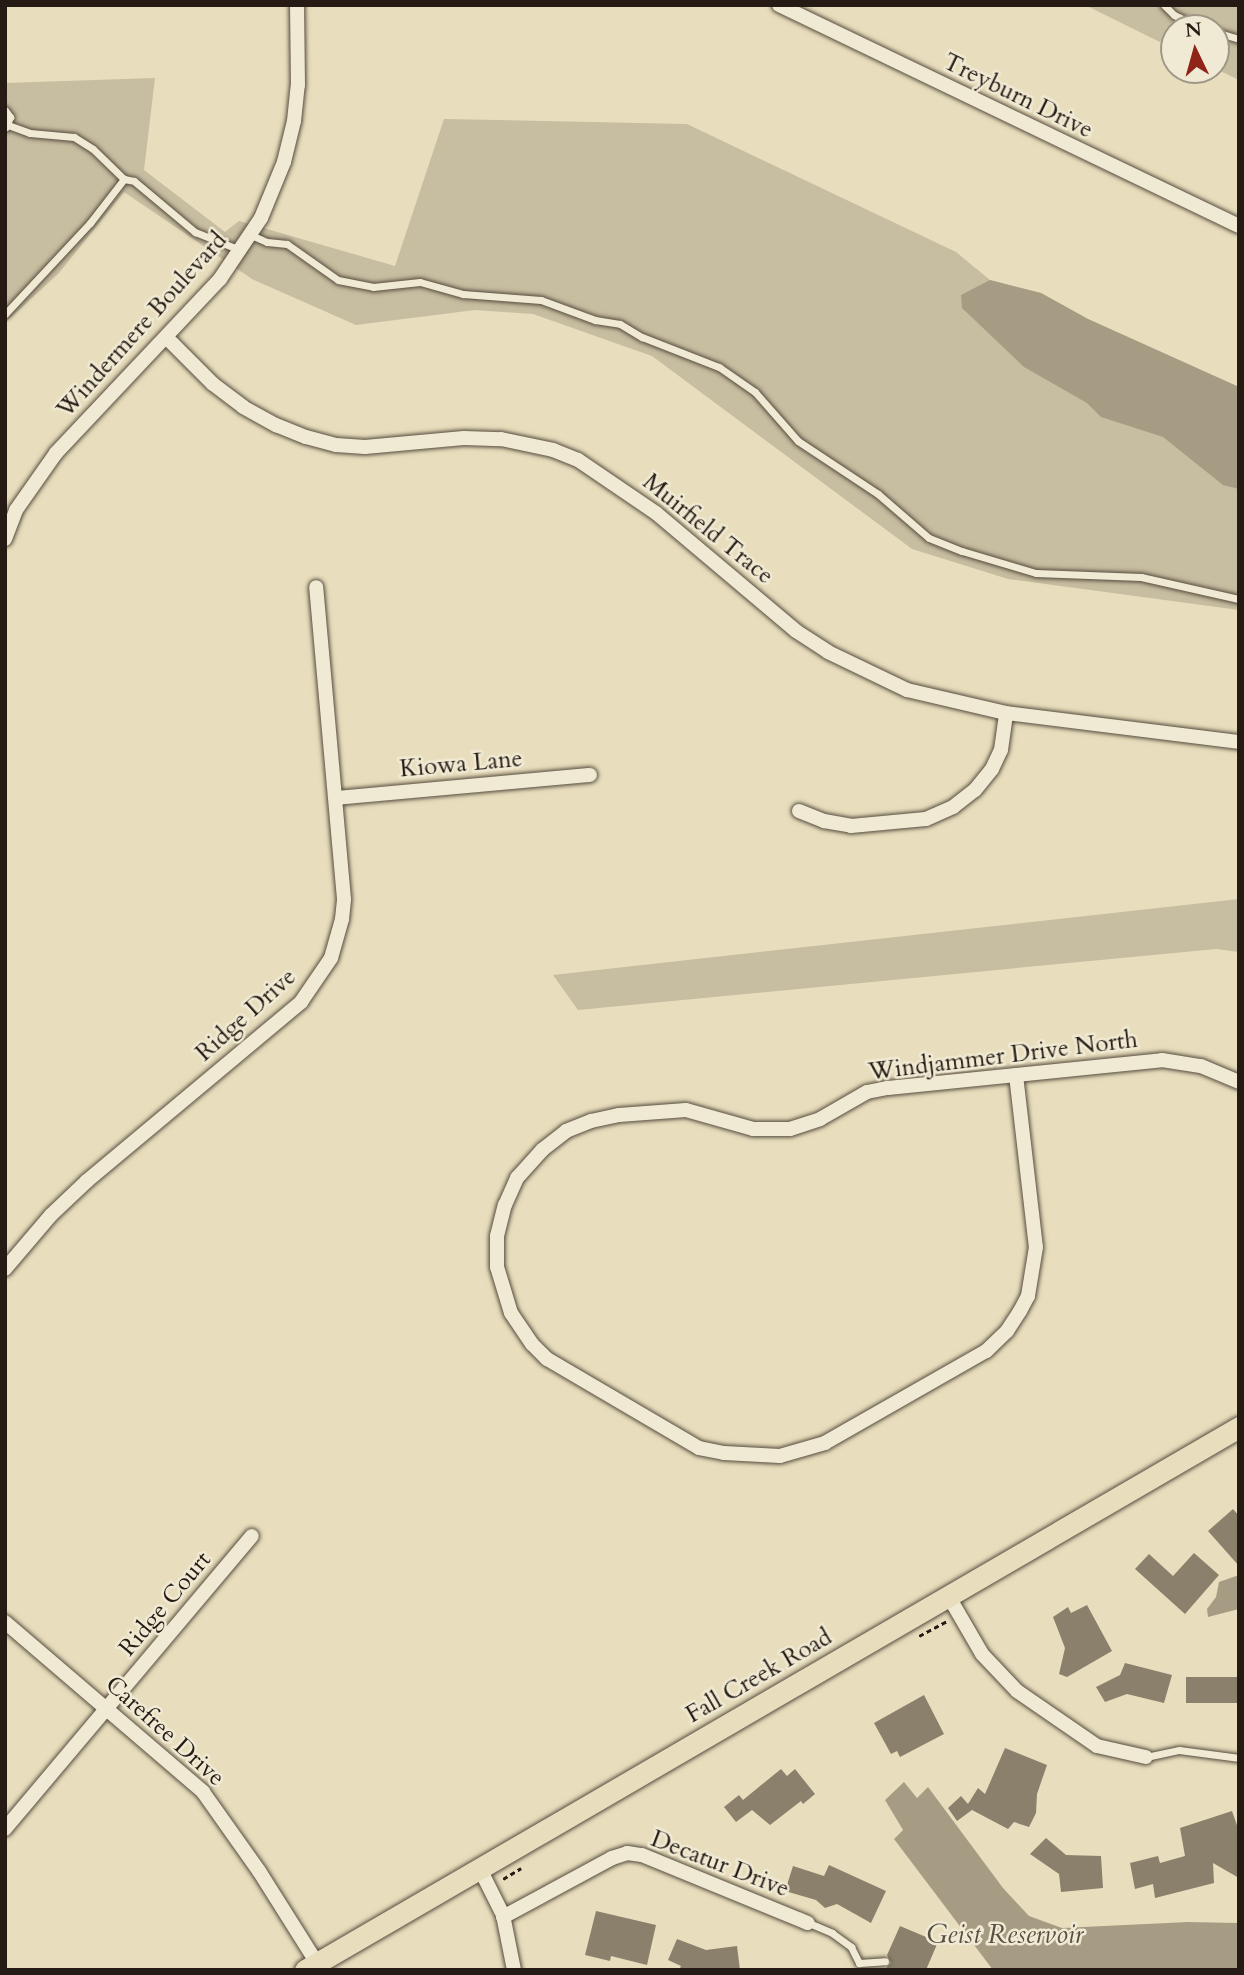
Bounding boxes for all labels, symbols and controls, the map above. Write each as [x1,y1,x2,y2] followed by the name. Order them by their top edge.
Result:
[1160,14,1230,84] north arrow
[1184,16,1203,44] text: N
[938,47,1098,145] street label: Treyburn Drive
[51,226,233,424] street label: Windermere Boulevard
[637,468,779,590] street label: Muirfield Trace
[398,744,524,784] street label: Kiowa Lane
[190,962,302,1068] street label: Ridge Drive
[867,1025,1139,1087] street label: Windjammer Drive North
[113,1546,217,1662] street label: Ridge Court
[681,1623,837,1729] street label: Fall Creek Road
[99,1670,231,1792] street label: Carefree Drive
[647,1824,793,1904] street label: Decatur Drive
[927,1919,1083,1951] water label: Geist Reservoir

